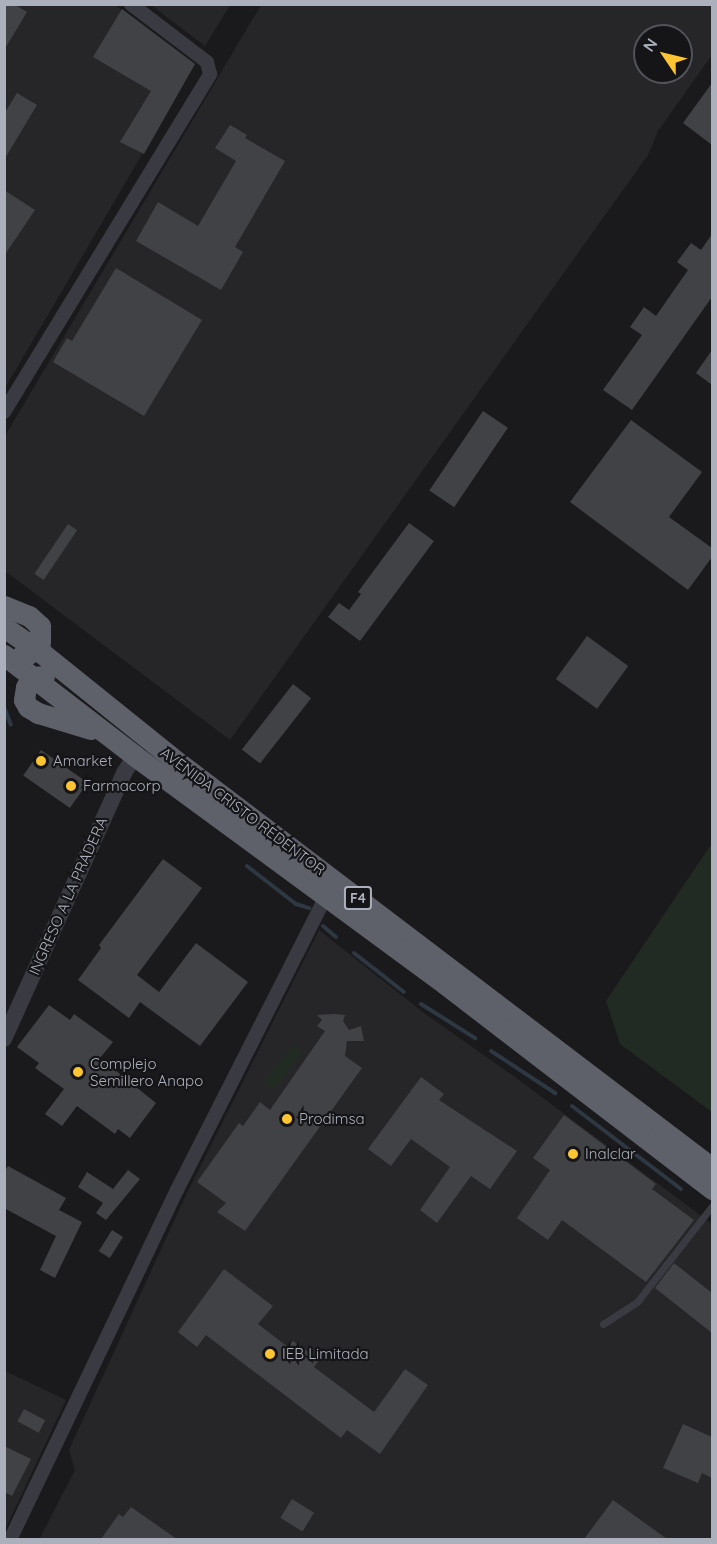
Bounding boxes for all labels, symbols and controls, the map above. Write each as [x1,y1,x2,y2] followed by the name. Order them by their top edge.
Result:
[633,24,693,84] north arrow
[638,34,661,55] text: N
[157,743,329,879] street label: AVENIDA CRISTO REDENTOR
[53,752,113,770] place label: Amarket
[34,754,48,768] marker: Amarket
[83,777,161,795] place label: Farmacorp
[64,779,78,793] marker: Farmacorp
[25,814,111,978] street label: INGRESO A LA PRADERA
[343,887,373,909] road number: F4
[90,1054,203,1089] place label: Complejo Semillero Anapo
[71,1065,85,1079] marker: Complejo Semillero Anapo
[299,1110,365,1128] place label: Prodimsa
[280,1112,294,1126] marker: Prodimsa
[585,1145,636,1163] place label: Inalclar
[566,1147,580,1161] marker: Inalclar
[282,1345,369,1363] place label: IEB Limitada
[263,1347,277,1361] marker: IEB Limitada

